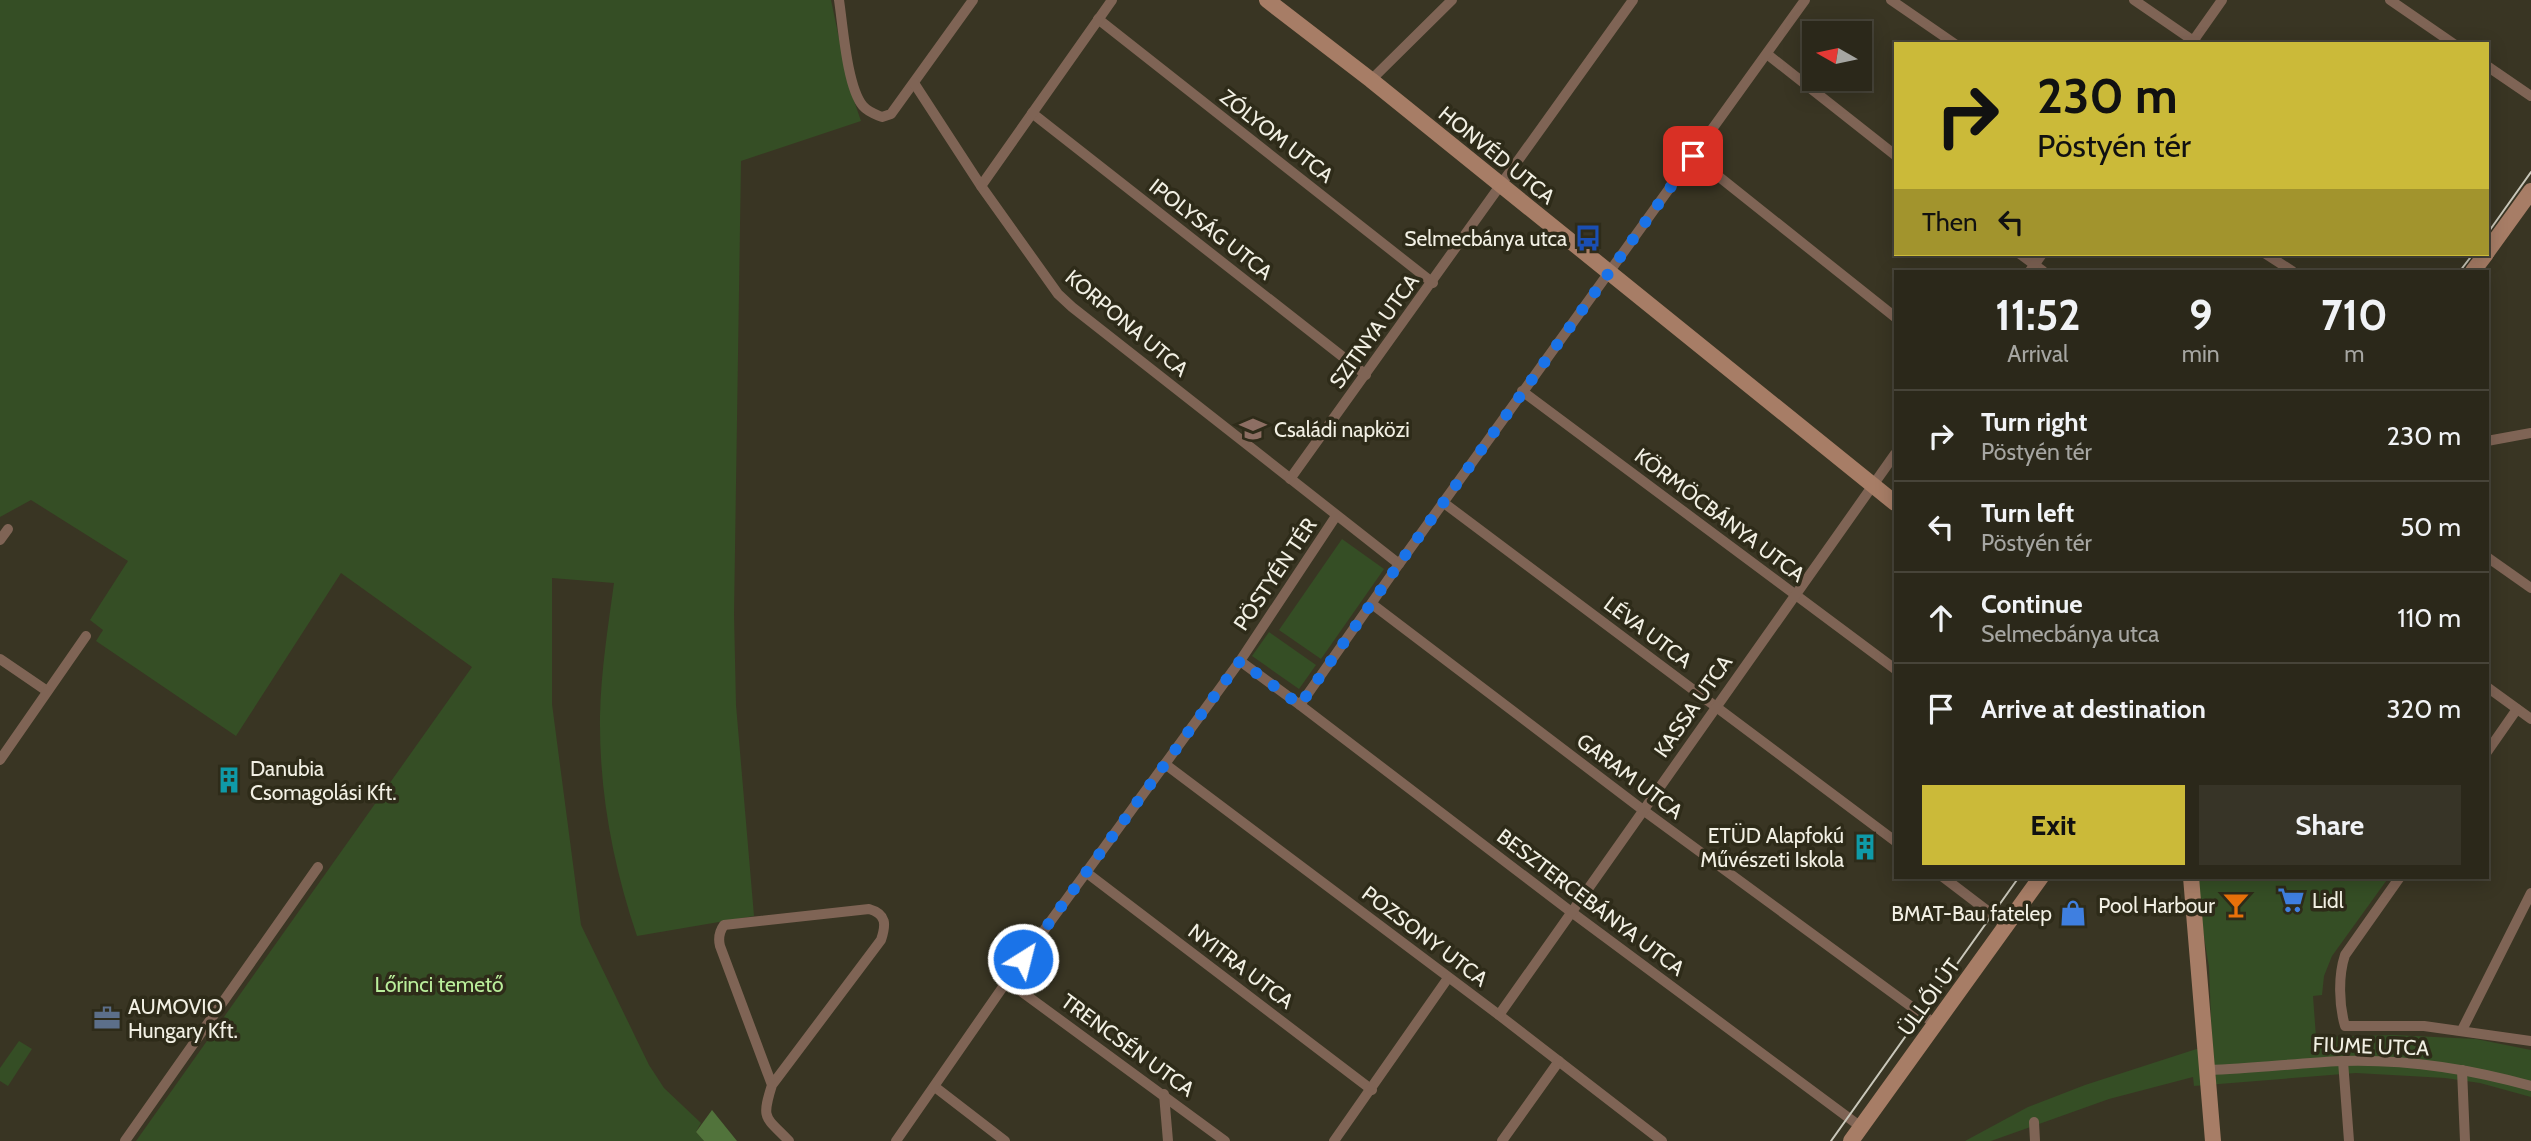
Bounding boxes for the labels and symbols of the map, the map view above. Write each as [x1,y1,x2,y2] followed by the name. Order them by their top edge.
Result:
[1802,21,1872,91] north arrow
[1215,84,1339,188] street label: ZÓLYOM UTCA
[1434,101,1560,209] street label: HONVÉD UTCA
[1663,126,1723,186] pin
[1144,173,1278,285] street label: IPOLYSÁG UTCA
[1573,223,1603,253] bus stop icon: Selmecbánya utca
[1404,226,1567,251] place label: Selmecbánya utca
[1061,264,1193,382] street label: KORPONA UTCA
[1324,269,1424,393] street label: SZITNYA UTCA
[1238,414,1268,444] school or university icon: Családi napközi
[1274,417,1410,442] place label: Családi napközi
[1630,443,1810,587] street label: KÖRMÖCBÁNYA UTCA
[1228,513,1322,635] street label: PÖSTYÉN TÉR
[1599,591,1697,673] street label: LÉVA UTCA
[1649,650,1737,762] street label: KASSA UTCA
[1572,728,1688,824] street label: GARAM UTCA
[250,756,397,805] place label: Danubia Csomagolási Kft.
[214,765,244,795] building icon: Danubia Csomagolási Kft.
[1492,823,1690,981] street label: BESZTERCEBÁNYA UTCA
[1700,823,1844,872] place label: ETÜD Alapfokú Művészeti Iskola
[1850,832,1880,862] building icon: ETÜD Alapfokú Művészeti Iskola
[1357,881,1493,991] street label: POZSONY UTCA
[2276,885,2306,915] supermarket icon: Lidl
[2312,888,2344,913] place label: Lidl
[2221,890,2251,920] bar icon: Pool Harbour
[2098,893,2215,918] place label: Pool Harbour
[2058,898,2088,928] shop icon: BMAT-Bau fatelep
[1891,901,2052,926] place label: BMAT-Bau fatelep
[1183,918,1299,1014] street label: NYITRA UTCA
[986,922,1060,996] position arrow
[1892,953,1965,1040] street label: ÜLLŐI ÚT
[374,972,504,997] park label: Lőrinci temető
[1057,988,1199,1102] street label: TRENCSÉN UTCA
[128,994,238,1043] place label: AUMOVIO Hungary Kft.
[92,1003,122,1033] office icon: AUMOVIO Hungary Kft.
[2312,1031,2430,1061] street label: FIUME UTCA

